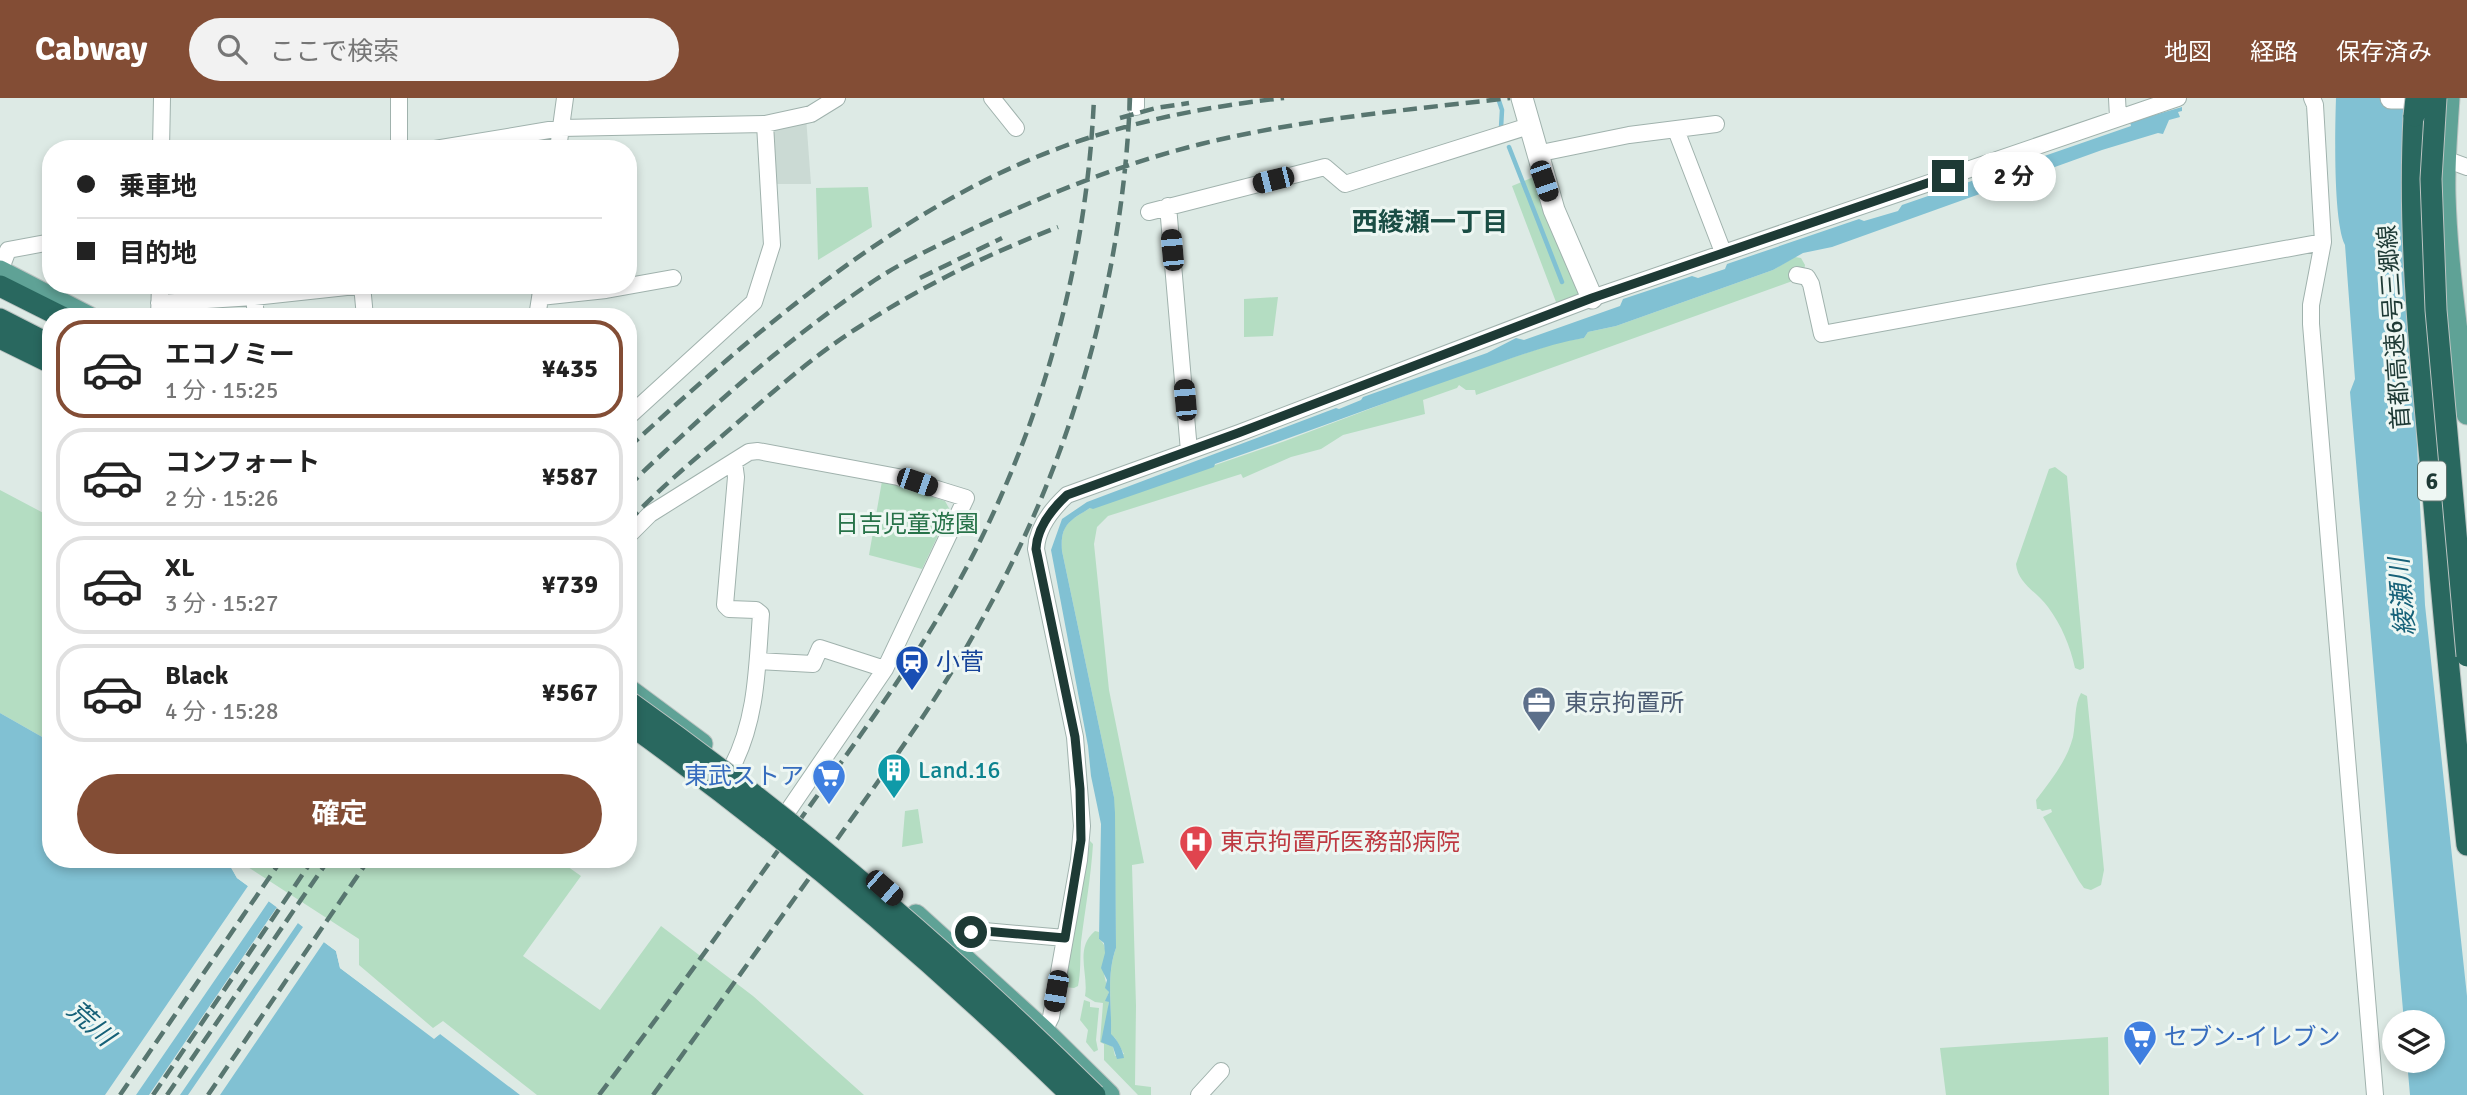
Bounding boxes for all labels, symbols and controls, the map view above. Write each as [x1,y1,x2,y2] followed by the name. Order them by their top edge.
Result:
[189,18,679,81] search box
[35,29,147,70] text: Cabway
[213,30,251,68] icon: search
[269,36,399,68] text: ここで検索
[2164,37,2212,67] text: 地図
[2250,37,2298,67] text: 経路
[2336,37,2432,67] text: 保存済み
[1972,152,2056,200] callout: 2 分
[1528,158,1561,204] car
[1932,160,1964,192] route end
[1994,162,2034,191] text: 2 分
[1251,165,1296,195] car
[119,171,197,203] text: 乗車地
[1352,207,1508,239] district label: 西綾瀬一丁目
[2372,224,2416,430] street label: 首都高速6号三郷線
[1160,228,1185,272] car
[119,238,197,270] text: 目的地
[81,338,144,401] icon: car
[165,339,295,371] text: エコノミー
[542,353,598,385] text: ¥435
[165,376,278,405] text: 1 分 · 15:25
[1173,378,1198,422] car
[81,446,144,509] icon: car
[165,447,320,479] text: コンフォート
[542,461,598,493] text: ¥587
[2418,462,2446,500] road number: 6
[894,465,941,499] car
[165,484,278,513] text: 2 分 · 15:26
[835,509,979,539] park label: 日吉児童遊園
[165,552,195,584] text: XL
[81,554,144,617] icon: car
[2383,554,2422,637] water label: 綾瀬川
[542,569,598,601] text: ¥739
[165,589,278,618] text: 3 分 · 15:27
[893,643,931,692] station icon: 小菅
[936,647,984,677] place label: 小菅
[165,660,228,692] text: Black
[81,662,144,725] icon: car
[542,677,598,709] text: ¥567
[1520,684,1558,733] office icon: 東京拘置所
[1564,688,1684,718] place label: 東京拘置所
[165,697,278,726] text: 4 分 · 15:28
[875,751,913,800] building icon: Land.16
[918,755,1001,785] place label: Land.16
[810,757,848,806] supermarket icon: 東武ストア
[684,761,804,791] place label: 東武ストア
[77,774,602,854] button: 確定
[1177,823,1215,872] hospital icon: 東京拘置所医務部病院
[1220,827,1460,857] place label: 東京拘置所医務部病院
[862,866,907,910] car
[955,916,987,948] route start
[1043,968,1070,1014] car
[60,994,123,1055] water label: 荒川
[2382,1010,2445,1073] map controls
[2382,1010,2445,1073] button: layers
[2121,1018,2159,1067] supermarket icon: セブン-イレブン
[2164,1022,2340,1052] place label: セブン-イレブン

